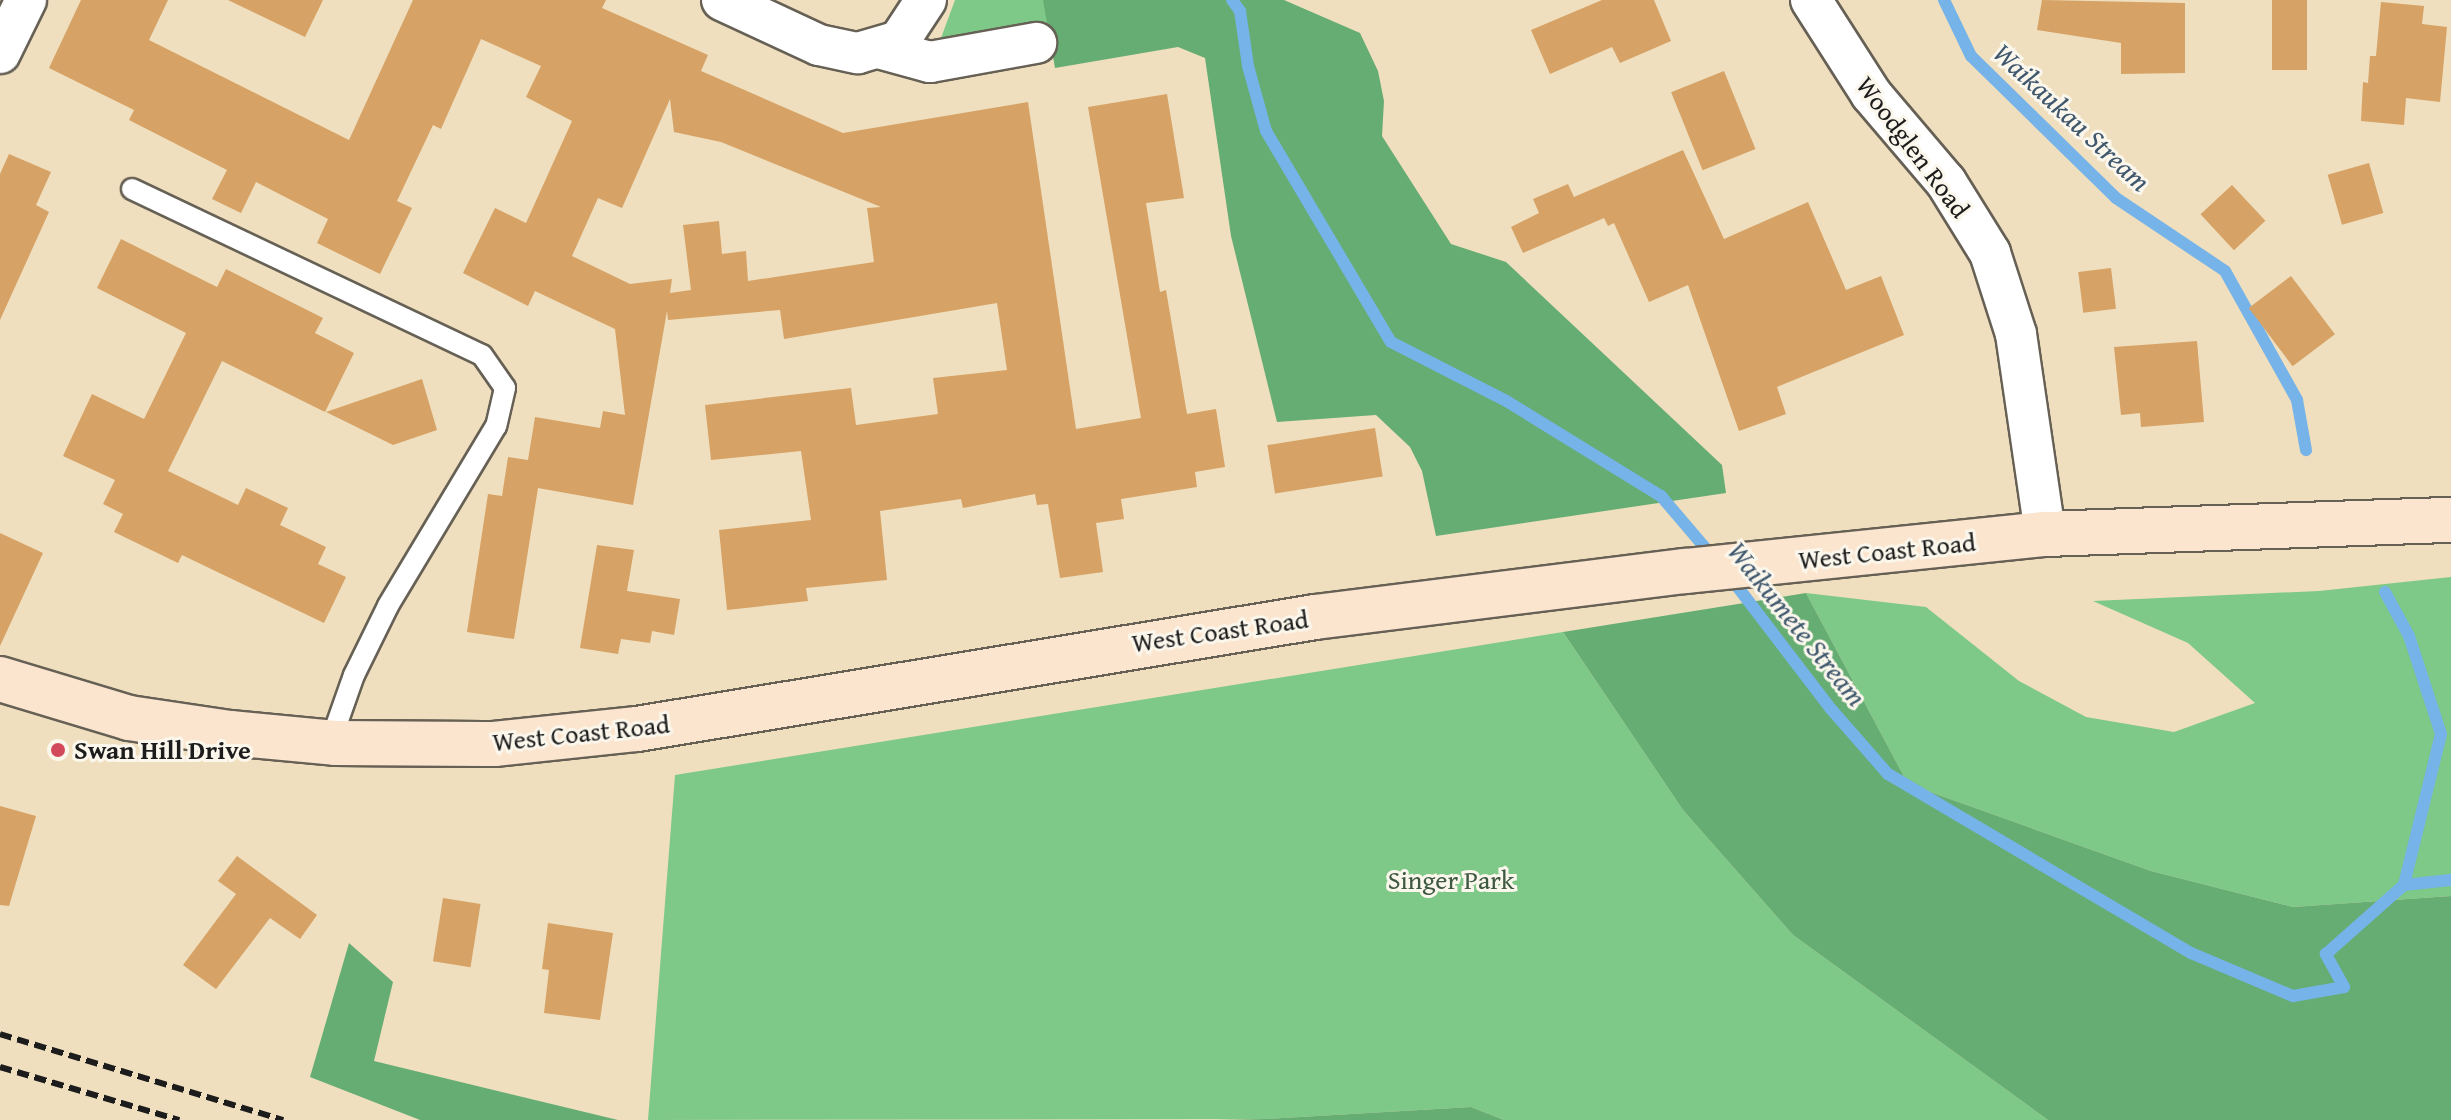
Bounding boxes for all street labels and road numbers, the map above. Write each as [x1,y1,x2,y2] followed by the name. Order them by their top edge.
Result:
[1850,70,1976,224] street label: Woodglen Road
[1797,526,1977,576] street label: West Coast Road
[1130,603,1310,659] street label: West Coast Road
[491,708,671,758] street label: West Coast Road

